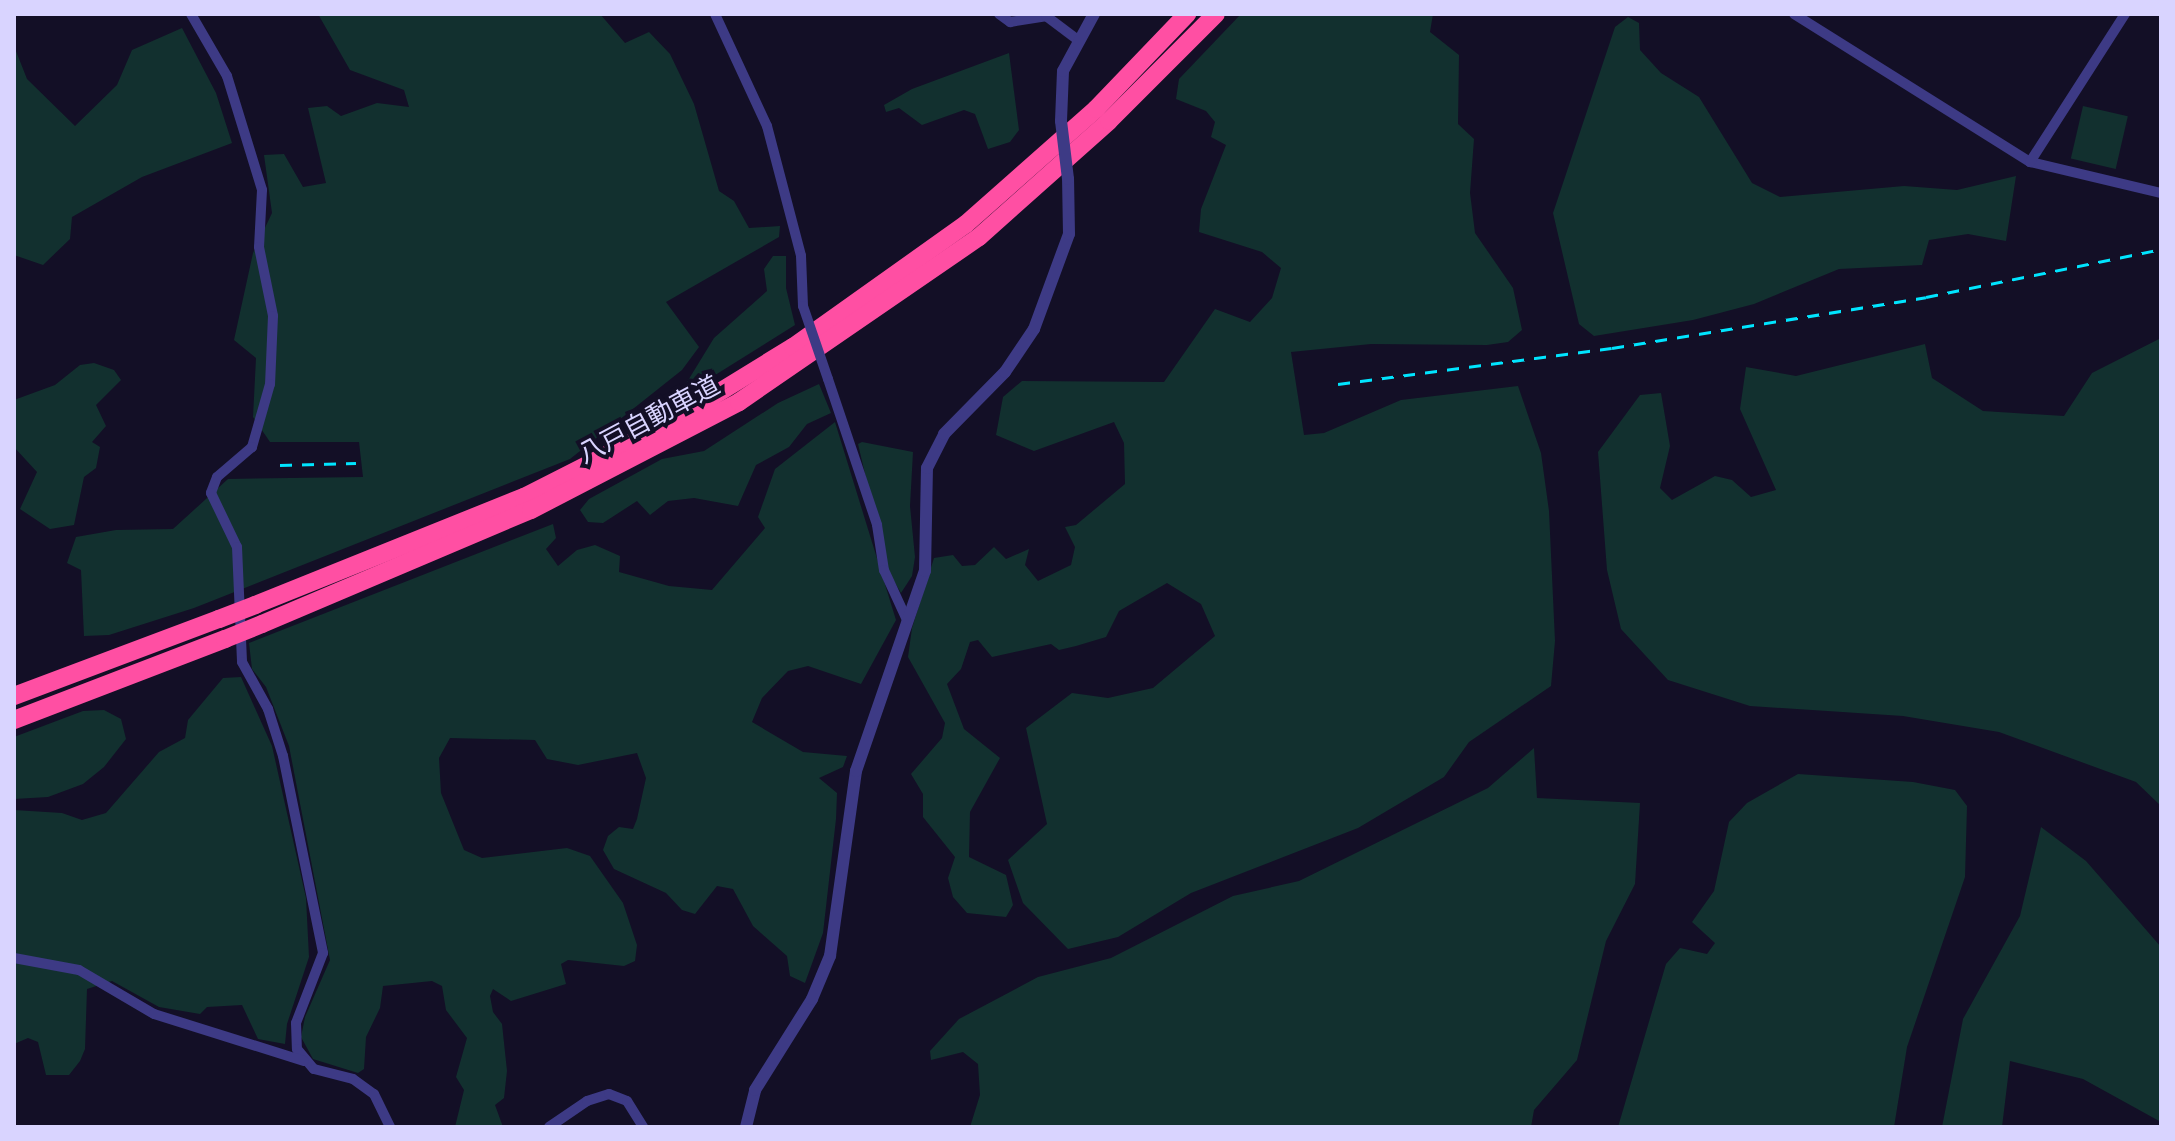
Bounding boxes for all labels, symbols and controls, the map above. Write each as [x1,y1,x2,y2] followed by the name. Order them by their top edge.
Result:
[573,370,725,470] street label: 八戸自動車道

